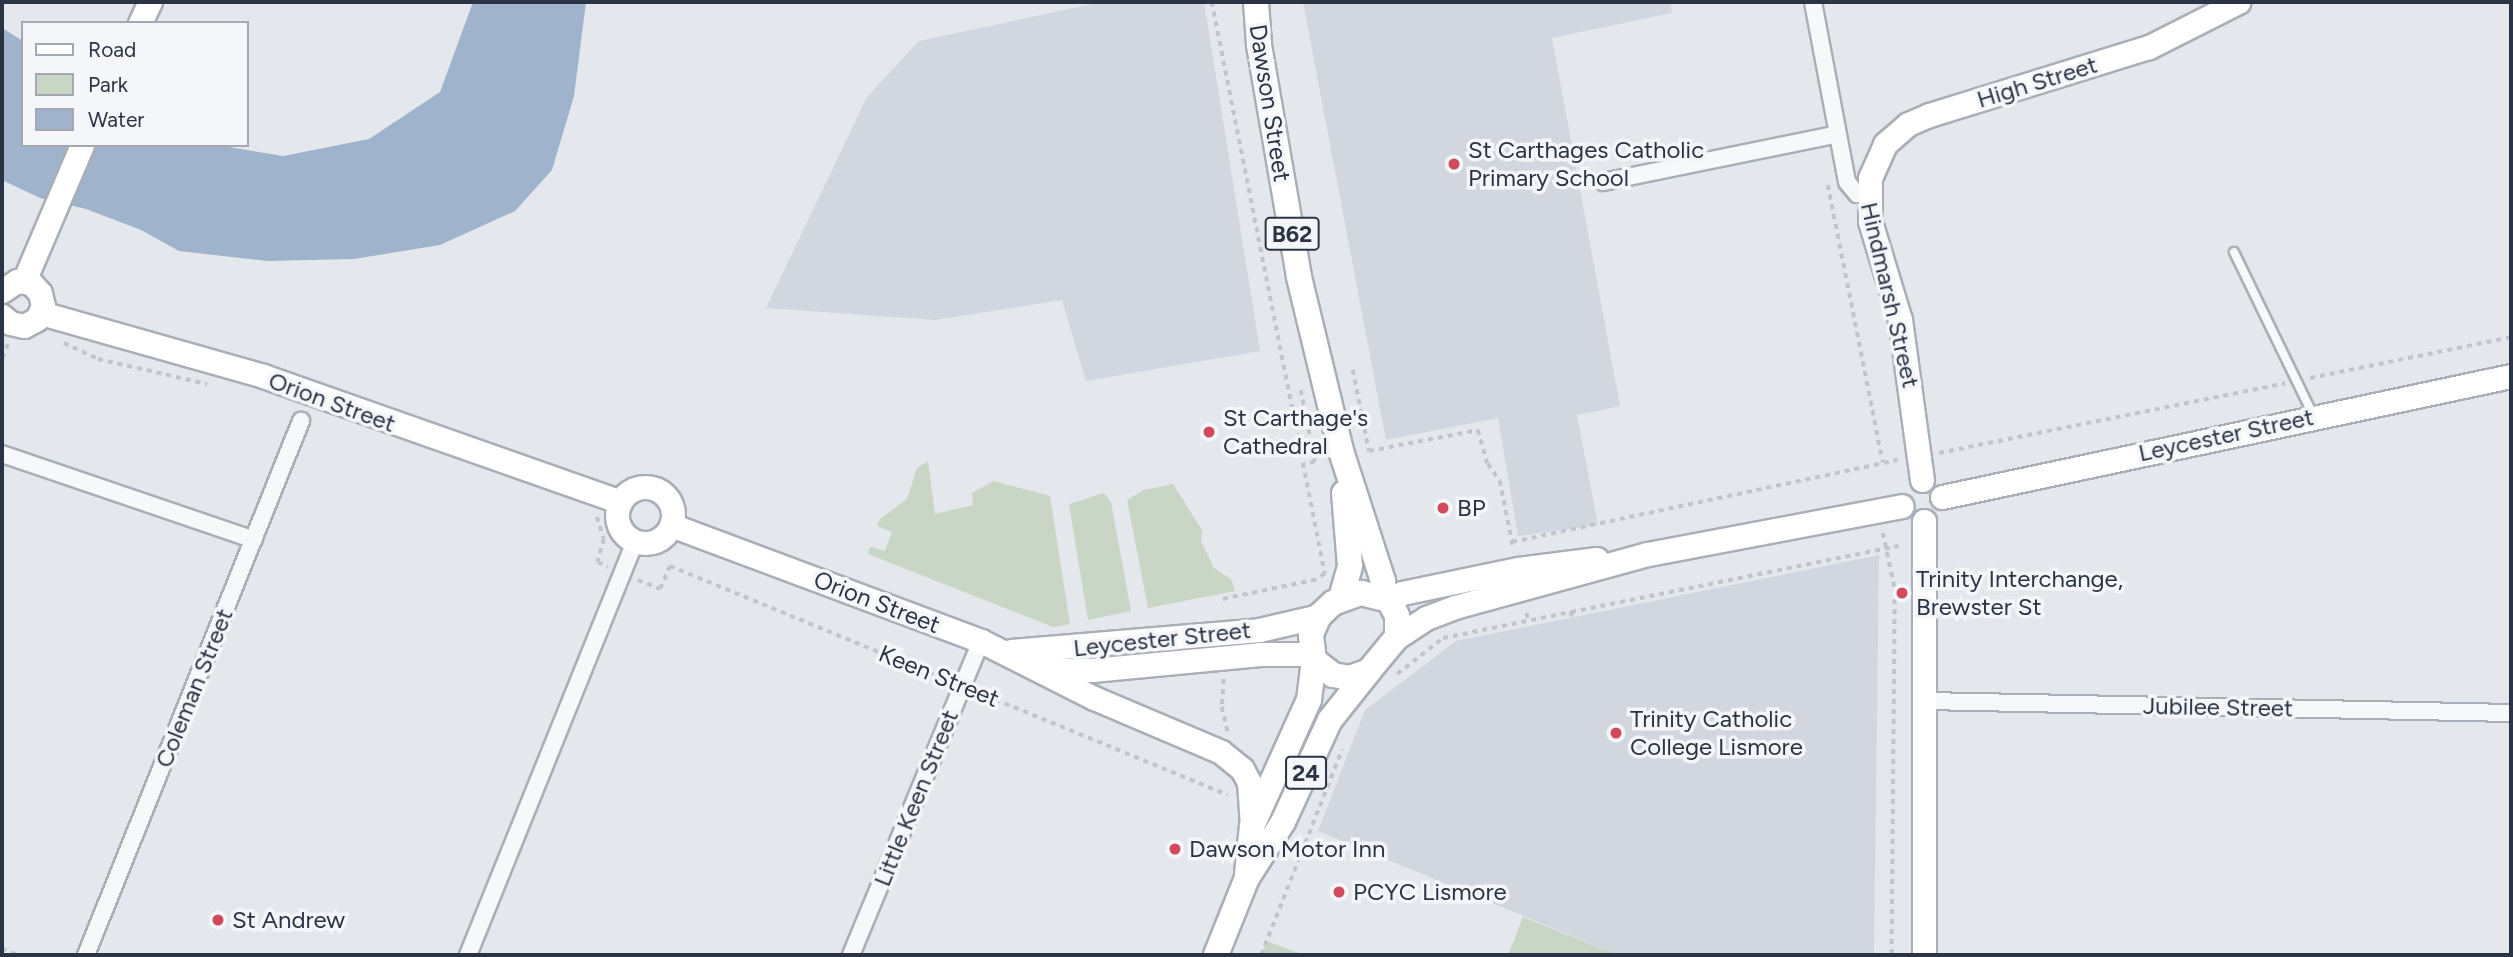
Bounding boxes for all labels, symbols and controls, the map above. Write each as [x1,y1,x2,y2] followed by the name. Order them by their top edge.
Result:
[21,21,248,147] legend
[1243,22,1297,184] street label: Dawson Street
[88,37,136,62] text: Road
[1973,50,2101,114] street label: High Street
[88,72,128,97] text: Park
[88,107,144,132] text: Water
[1468,136,1704,192] place label: St Carthages Catholic Primary School
[1446,156,1462,172] marker: St Carthages Catholic Primary School
[1855,199,1925,391] street label: Hindmarsh Street
[1264,215,1320,254] road number: B62
[265,366,399,438] street label: Orion Street
[2136,402,2316,468] street label: Leycester Street
[1223,404,1368,460] place label: St Carthage's Cathedral
[1201,424,1217,440] marker: St Carthage's Cathedral
[1457,494,1486,522] place label: BP
[1435,500,1451,516] marker: BP
[810,565,944,639] street label: Orion Street
[1916,565,2123,621] place label: Trinity Interchange, Brewster St
[1894,585,1910,601] marker: Trinity Interchange, Brewster St
[149,604,239,772] street label: Coleman Street
[1072,615,1252,663] street label: Leycester Street
[875,639,1003,713] street label: Keen Street
[2143,691,2293,723] street label: Jubilee Street
[1630,705,1803,761] place label: Trinity Catholic College Lismore
[867,706,965,890] street label: Little Keen Street
[1608,725,1624,741] marker: Trinity Catholic College Lismore
[1285,754,1327,792] road number: 24
[1189,835,1385,863] place label: Dawson Motor Inn
[1167,841,1183,857] marker: Dawson Motor Inn
[1353,878,1507,906] place label: PCYC Lismore
[1331,884,1347,900] marker: PCYC Lismore
[232,906,345,934] place label: St Andrew
[210,912,226,928] marker: St Andrew

